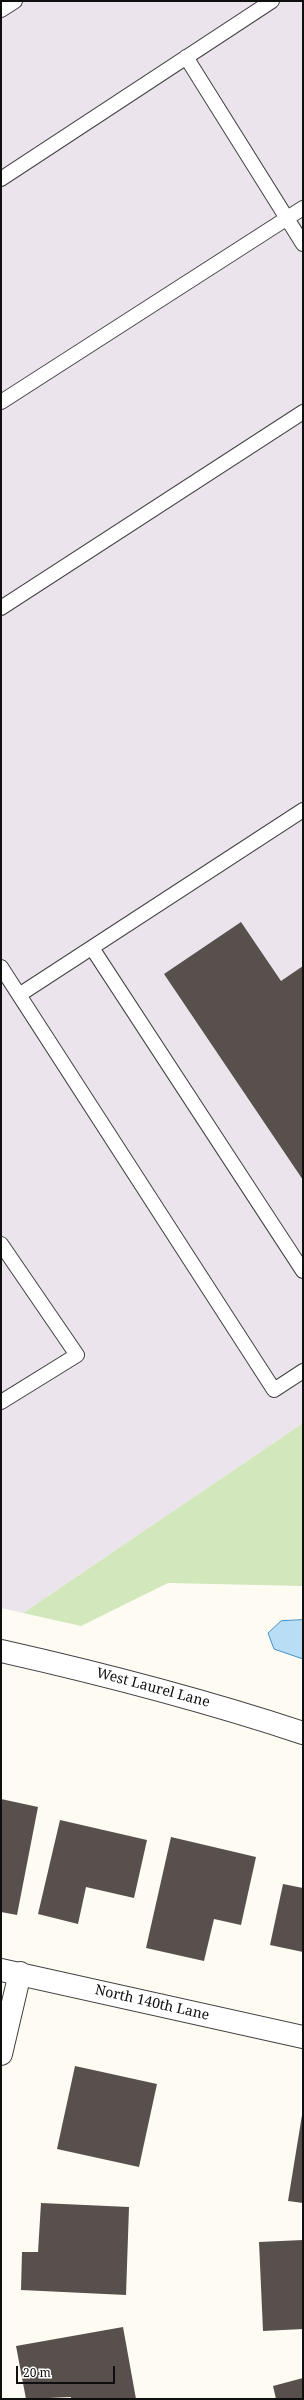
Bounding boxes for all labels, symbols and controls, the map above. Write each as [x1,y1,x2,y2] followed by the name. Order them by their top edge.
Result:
[94,1665,212,1711] street label: West Laurel Lane
[93,1982,211,2024] street label: North 140th Lane
[18,2358,117,2384] scale bar
[23,2364,51,2381] text: 20 m

